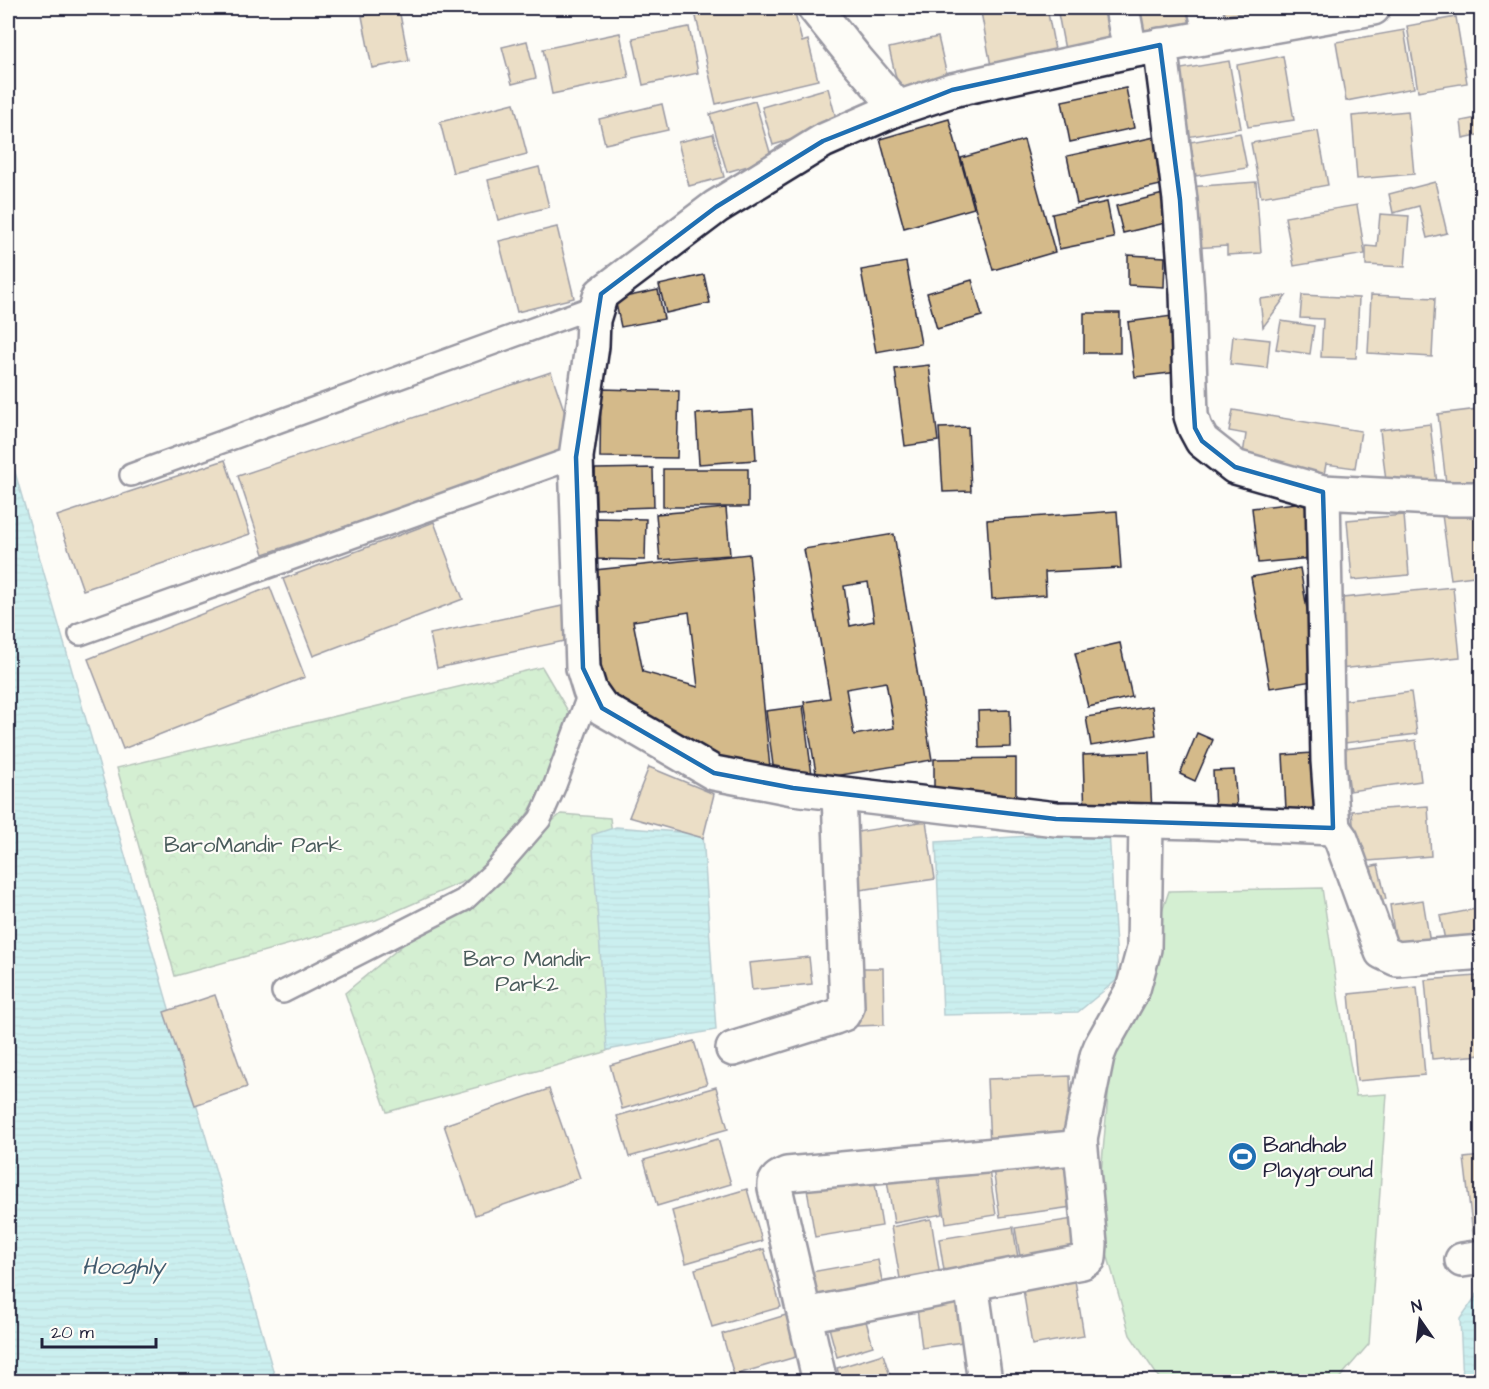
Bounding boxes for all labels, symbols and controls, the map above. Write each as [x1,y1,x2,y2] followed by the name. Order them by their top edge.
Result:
[164,830,343,861] park label: BaroMandir Park
[463,944,591,1000] park label: Baro Mandir Park2
[1263,1130,1373,1187] place label: Bandhab Playground
[1226,1141,1258,1173] sports icon: Bandhab Playground
[82,1250,167,1285] water label: Hooghly
[1390,1290,1450,1350] north arrow
[1409,1295,1424,1318] text: N
[42,1311,156,1349] scale bar
[51,1320,94,1345] text: 20 m

